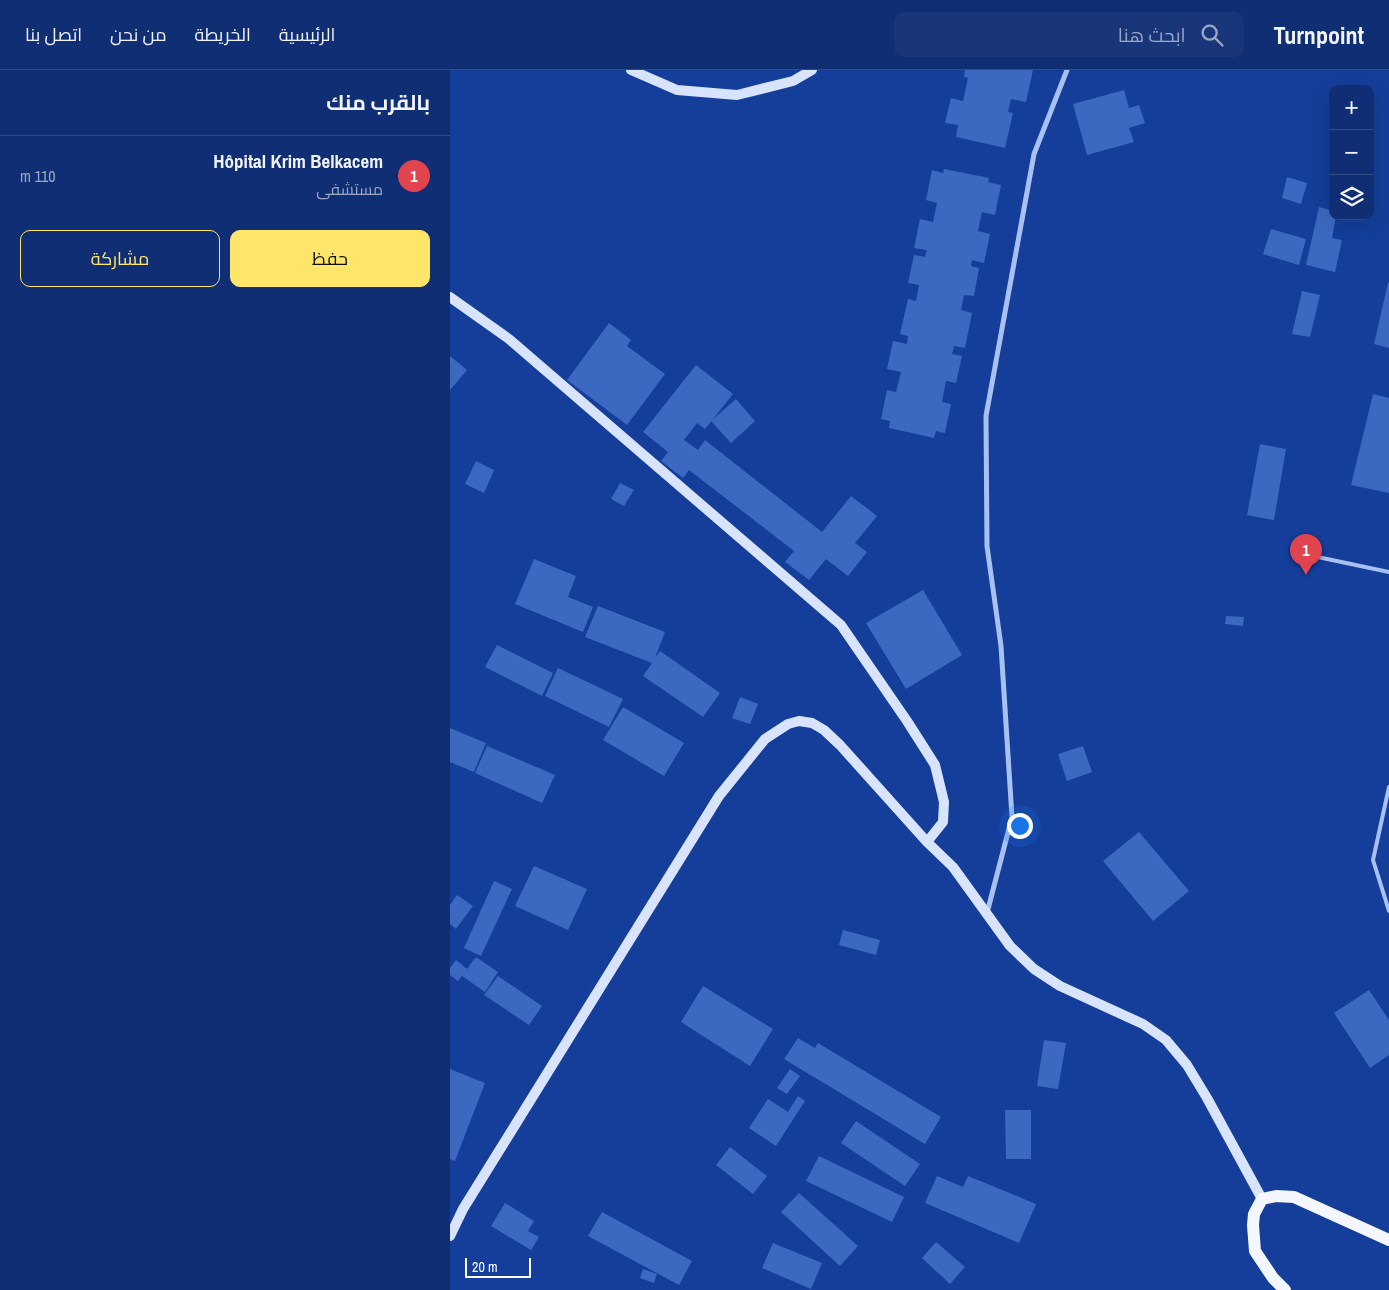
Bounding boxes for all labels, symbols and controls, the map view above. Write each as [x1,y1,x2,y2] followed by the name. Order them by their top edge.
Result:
[894,12,1244,57] search box
[1274,19,1364,51] text: Turnpoint
[1198,21,1226,49] icon: search
[25,22,82,47] text: اتصل بنا
[110,22,167,47] text: من نحن
[195,22,251,47] text: الخريطة
[279,22,335,47] text: الرئيسية
[1118,22,1186,48] text: ابحث هنا
[1329,85,1374,220] map controls
[1329,85,1374,130] button: +
[326,88,430,117] text: بالقرب منك
[1329,130,1374,175] button: −
[213,148,383,174] text: Hôpital Krim Belkacem
[20,165,56,187] text: 110 m
[410,165,418,187] text: 1
[1329,175,1374,220] button: layers
[316,178,383,200] text: مستشفى
[20,230,220,287] button: مشاركة
[230,230,430,287] button: حفظ
[1290,534,1322,575] pin: 1
[1007,813,1033,839] your location
[465,1255,531,1278] scale bar
[472,1258,498,1276] text: 20 m

